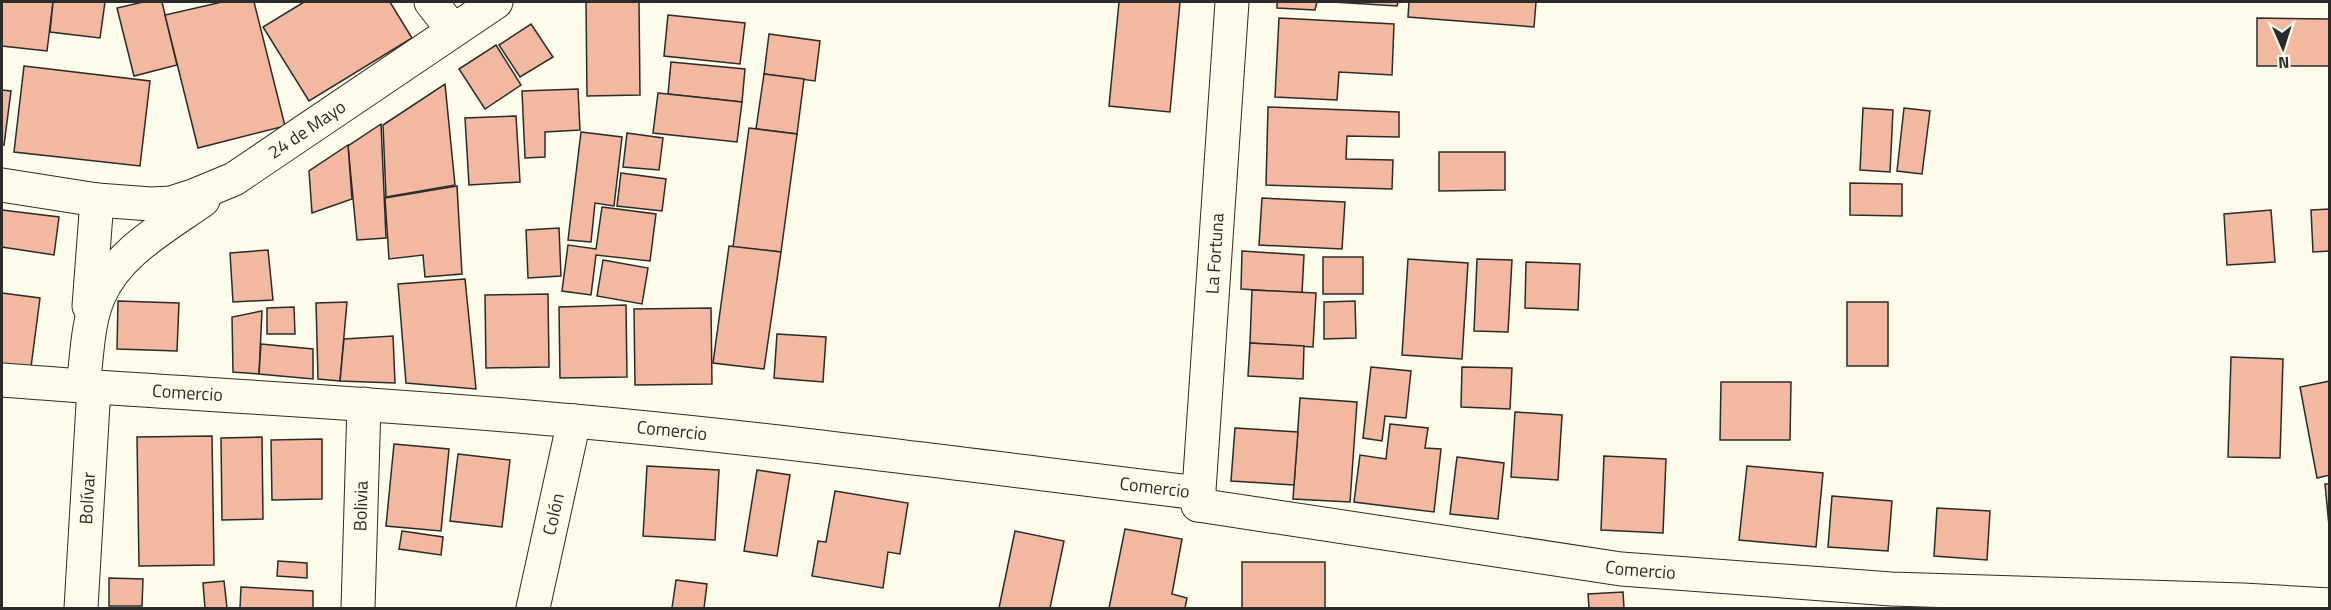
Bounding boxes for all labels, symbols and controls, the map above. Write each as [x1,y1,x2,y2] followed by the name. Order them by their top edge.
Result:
[2253,18,2313,78] north arrow
[2278,51,2290,75] text: N
[262,93,351,165] street label: 24 de Mayo
[1198,212,1231,295] street label: La Fortuna
[151,377,224,408] street label: Comercio
[636,413,709,447] street label: Comercio
[1118,469,1191,505] street label: Comercio
[72,471,102,525] street label: Bolívar
[346,480,375,532] street label: Bolivia
[535,490,571,538] street label: Colón
[1603,553,1677,586] street label: Comercio

